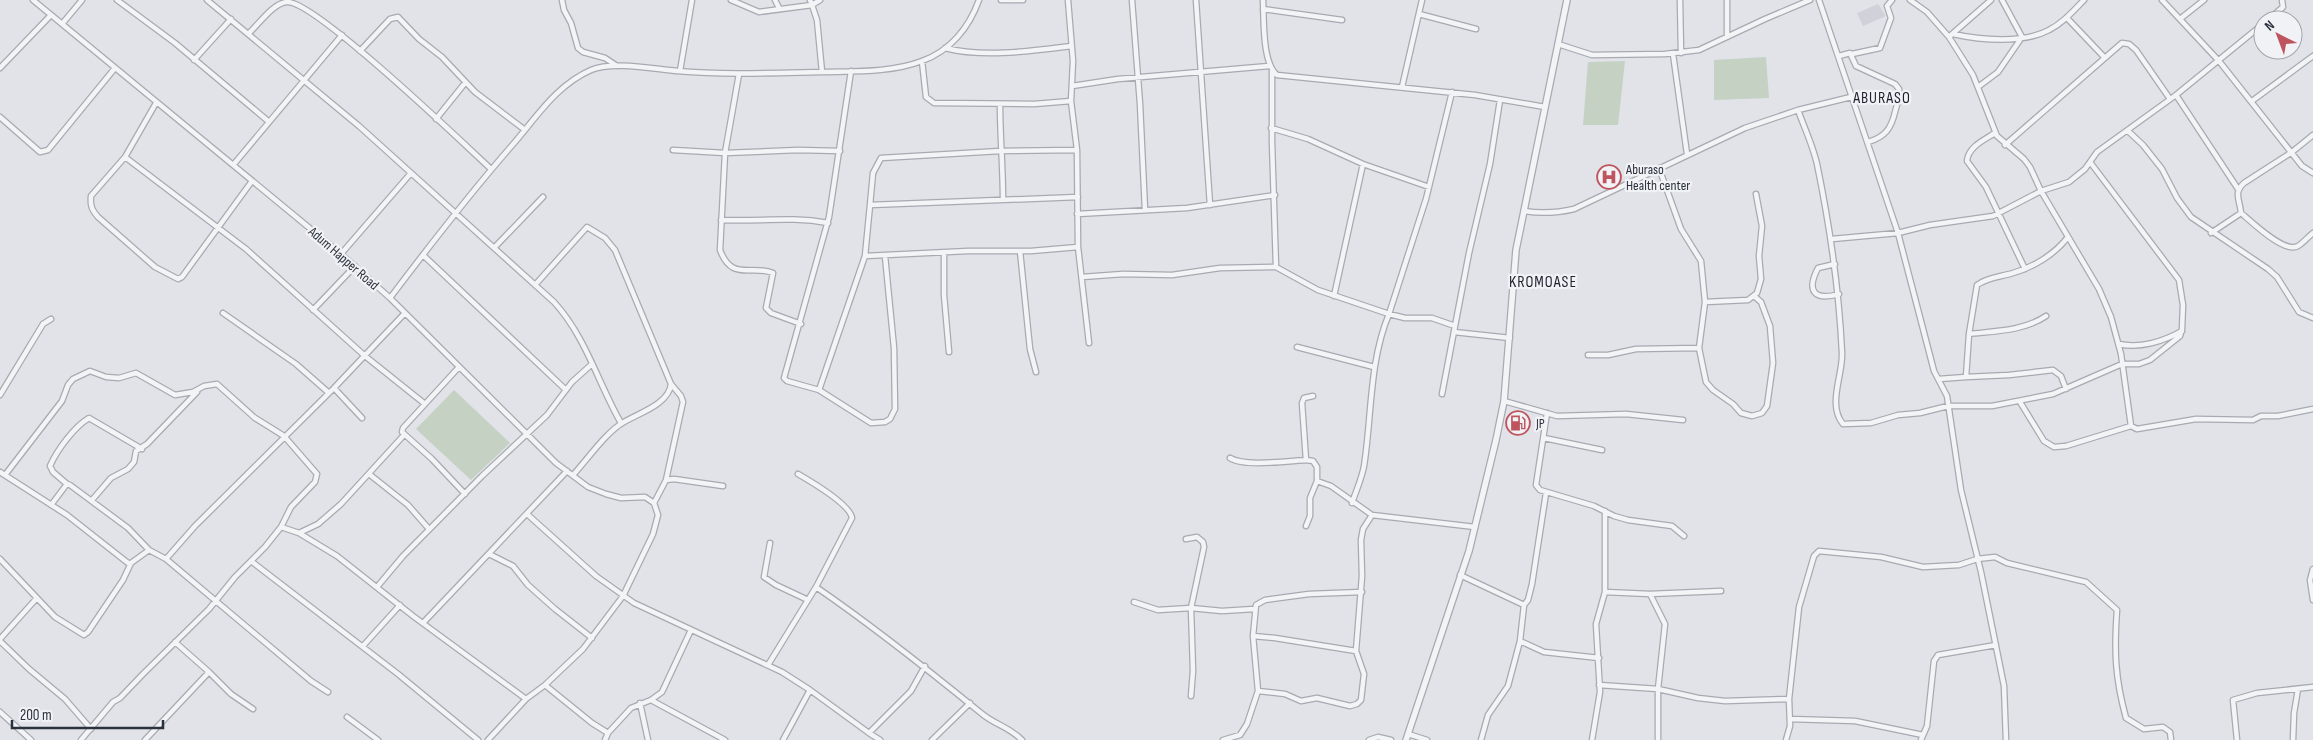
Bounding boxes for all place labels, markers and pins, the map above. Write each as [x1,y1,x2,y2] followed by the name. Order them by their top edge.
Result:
[1625,161,1690,194] place label: Aburaso Health center
[1596,164,1622,190] hospital icon: Aburaso Health center
[1505,410,1531,436] fuel station icon: JP
[1535,415,1545,432] place label: JP

